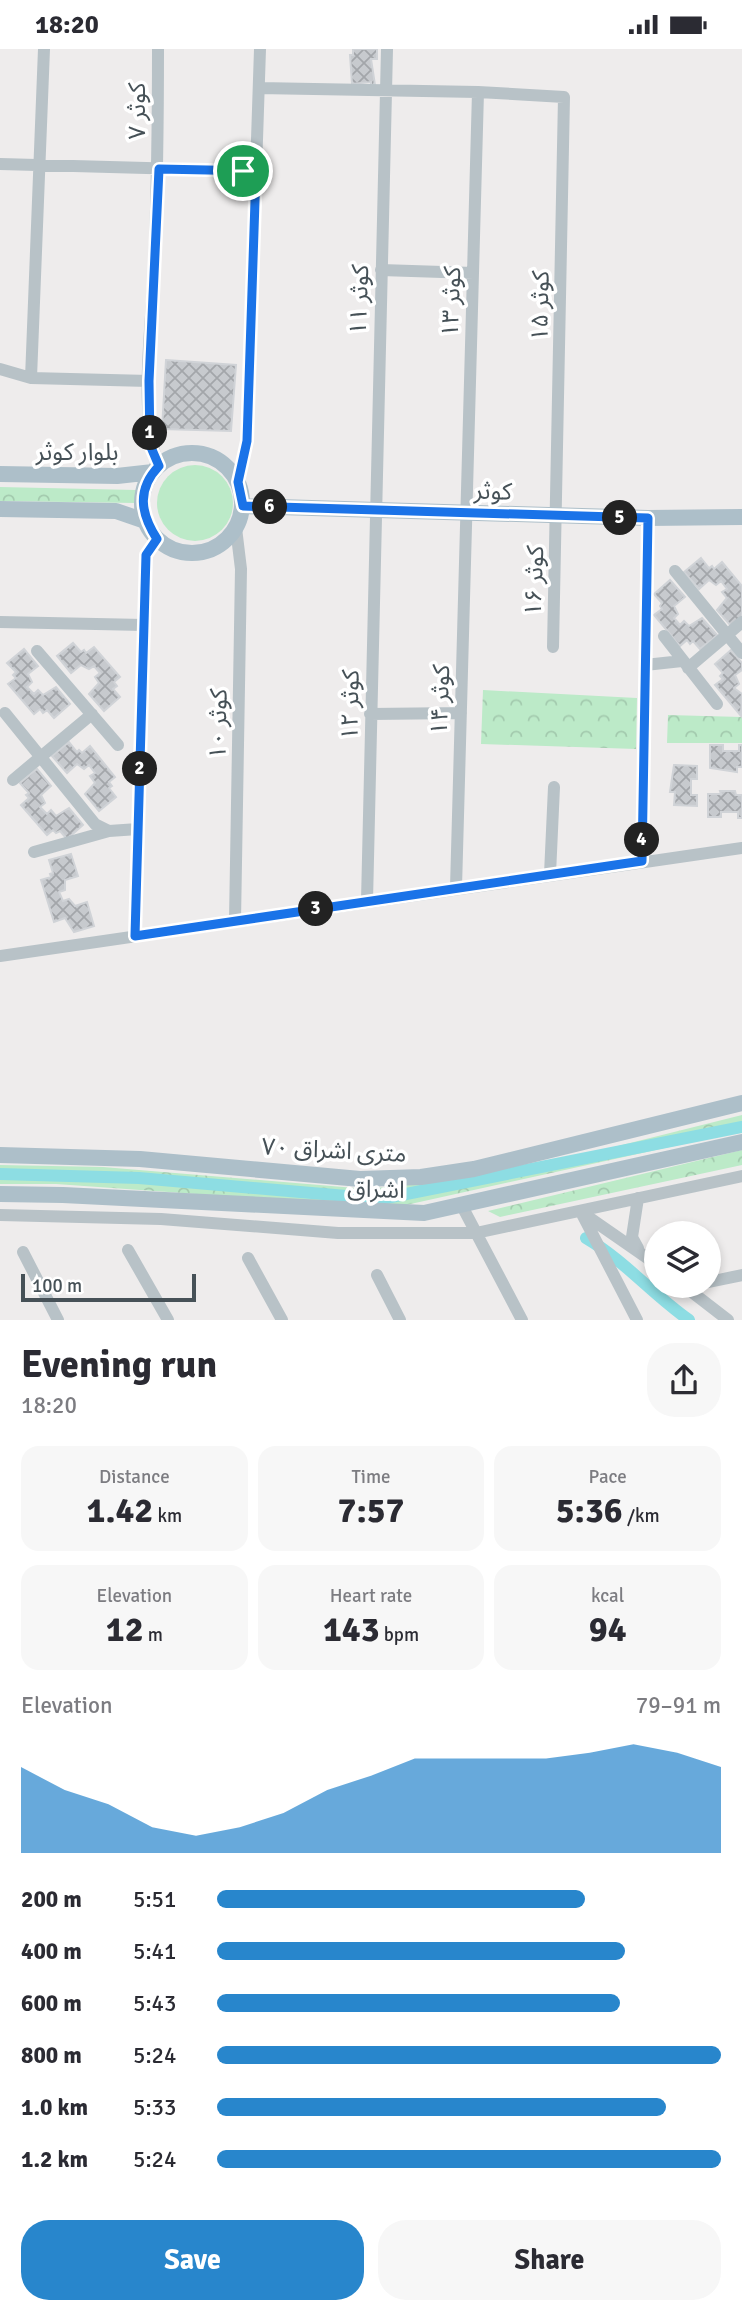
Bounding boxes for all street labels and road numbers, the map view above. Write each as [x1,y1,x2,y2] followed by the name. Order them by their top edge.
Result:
[122,81,152,139] street label: کوثر ۷
[343,263,375,336] street label: کوثر ۱۱
[435,265,467,338] street label: کوثر ۱۳
[524,269,556,342] street label: ۱۵ کوثر
[35,437,118,467] street label: بلوار کوثر
[473,475,514,507] street label: کوثر
[518,544,550,617] street label: کوثر ۱۶
[424,663,456,736] street label: کوثر ۱۴
[334,668,366,741] street label: کوثر ۱۲
[202,687,234,760] street label: کوثر ۱۰
[261,1131,407,1169] street label: ۷۰ متری اشراق
[347,1173,405,1205] street label: اشراق

